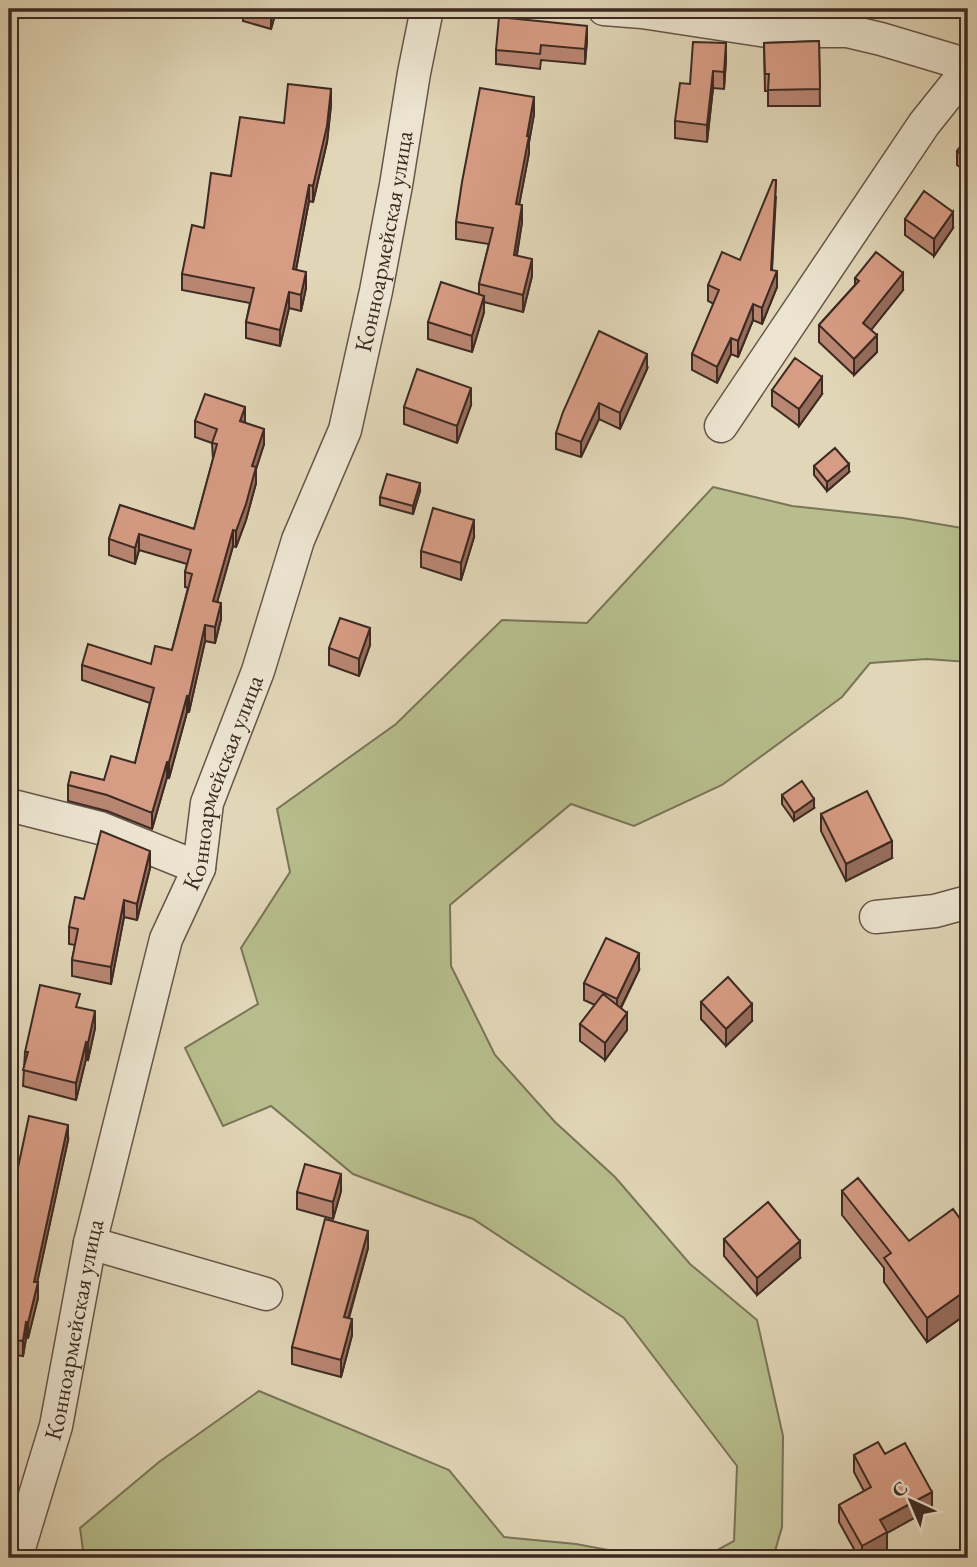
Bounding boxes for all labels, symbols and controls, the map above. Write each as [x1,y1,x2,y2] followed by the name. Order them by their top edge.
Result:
[347,128,420,355] street label: Конноармейская улица
[175,670,270,895] street label: Конноармейская улица
[37,1215,111,1444] street label: Конноармейская улица
[876,1466,946,1536] north arrow
[886,1475,913,1503] text: С

